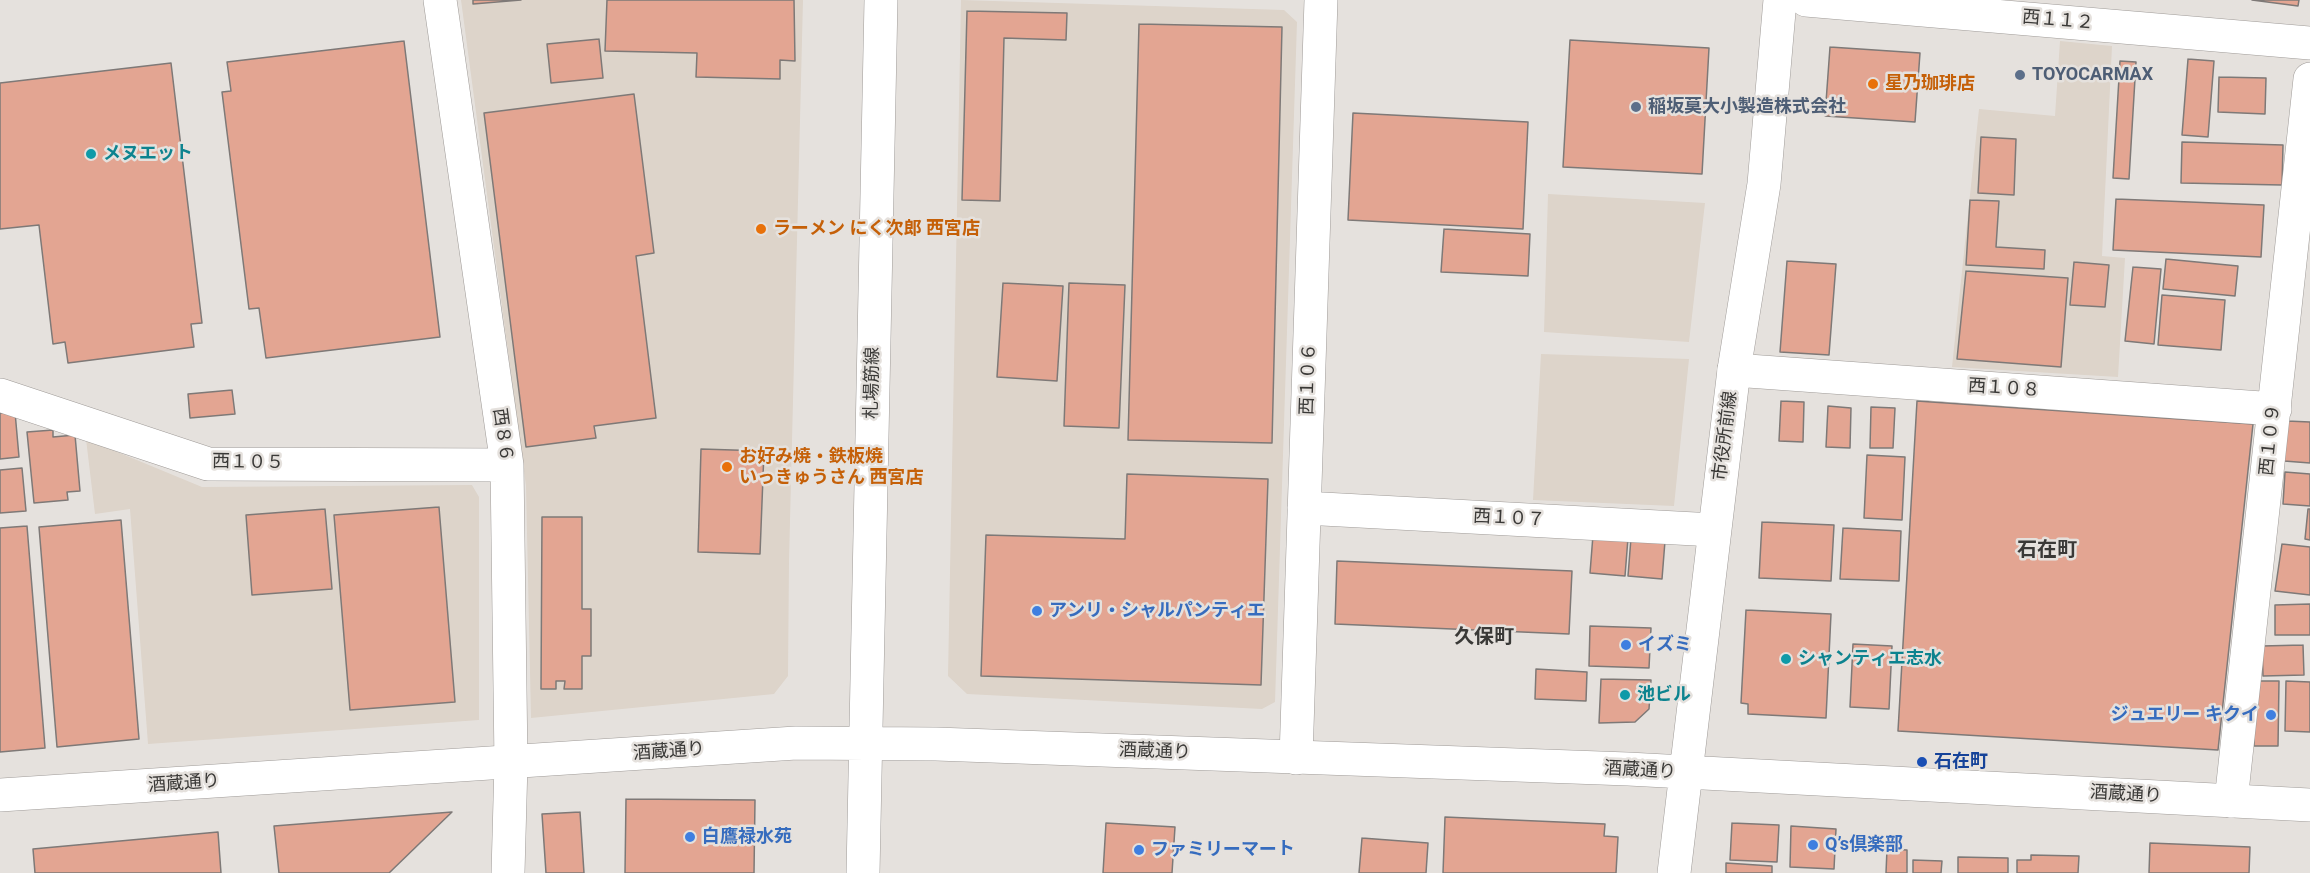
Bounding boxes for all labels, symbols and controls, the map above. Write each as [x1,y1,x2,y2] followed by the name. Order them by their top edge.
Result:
[2021,7,2095,35] street label: 西１１２
[2032,64,2153,86] place label: TOYOCARMAX
[2013,68,2027,82] marker: TOYOCARMAX
[1885,73,1975,95] place label: 星乃珈琲店
[1866,77,1880,91] marker: 星乃珈琲店
[1648,96,1846,118] place label: 稲坂莫大小製造株式会社
[1629,100,1643,114] marker: 稲坂莫大小製造株式会社
[103,143,193,165] place label: メヌエット
[84,147,98,161] marker: メヌエット
[773,218,980,240] place label: ラーメン にく次郎 西宮店
[754,222,768,236] marker: ラーメン にく次郎 西宮店
[1297,343,1321,415] street label: 西１０６
[862,347,884,419] street label: 札場筋線
[1967,376,2041,402] street label: 西１０８
[1710,390,1742,482] street label: 市役所前線
[2256,403,2286,477] street label: 西１０９
[488,407,516,463] street label: 西８６
[739,446,923,488] place label: お好み焼・鉄板焼 いっきゅうさん 西宮店
[212,452,284,474] street label: 西１０５
[720,460,734,474] marker: お好み焼・鉄板焼 いっきゅうさん 西宮店
[1472,506,1546,532] street label: 西１０７
[2017,539,2077,563] district label: 石在町
[1049,600,1265,622] place label: アンリ・シャルパンティエ
[1030,604,1044,618] marker: アンリ・シャルパンティエ
[1454,626,1514,650] district label: 久保町
[1638,634,1692,656] place label: イズミ
[1619,638,1633,652] marker: イズミ
[1798,648,1942,670] place label: シャンティエ志水
[1779,652,1793,666] marker: シャンティエ志水
[1637,684,1691,706] place label: 池ビル
[1618,688,1632,702] marker: 池ビル
[2111,704,2259,726] place label: ジュエリー キクイ
[2264,708,2278,722] marker: ジュエリー キクイ
[632,739,706,765] street label: 酒蔵通り
[1119,740,1191,764] street label: 酒蔵通り
[1934,751,1988,773] place label: 石在町
[1915,755,1929,769] marker: 石在町
[1603,758,1677,784] street label: 酒蔵通り
[147,771,221,797] street label: 酒蔵通り
[2089,782,2163,808] street label: 酒蔵通り
[702,826,792,848] place label: 白鷹禄水苑
[683,830,697,844] marker: 白鷹禄水苑
[1825,834,1903,856] place label: Q’s倶楽部
[1806,838,1820,852] marker: Q’s倶楽部
[1151,839,1295,861] place label: ファミリーマート
[1132,843,1146,857] marker: ファミリーマート

